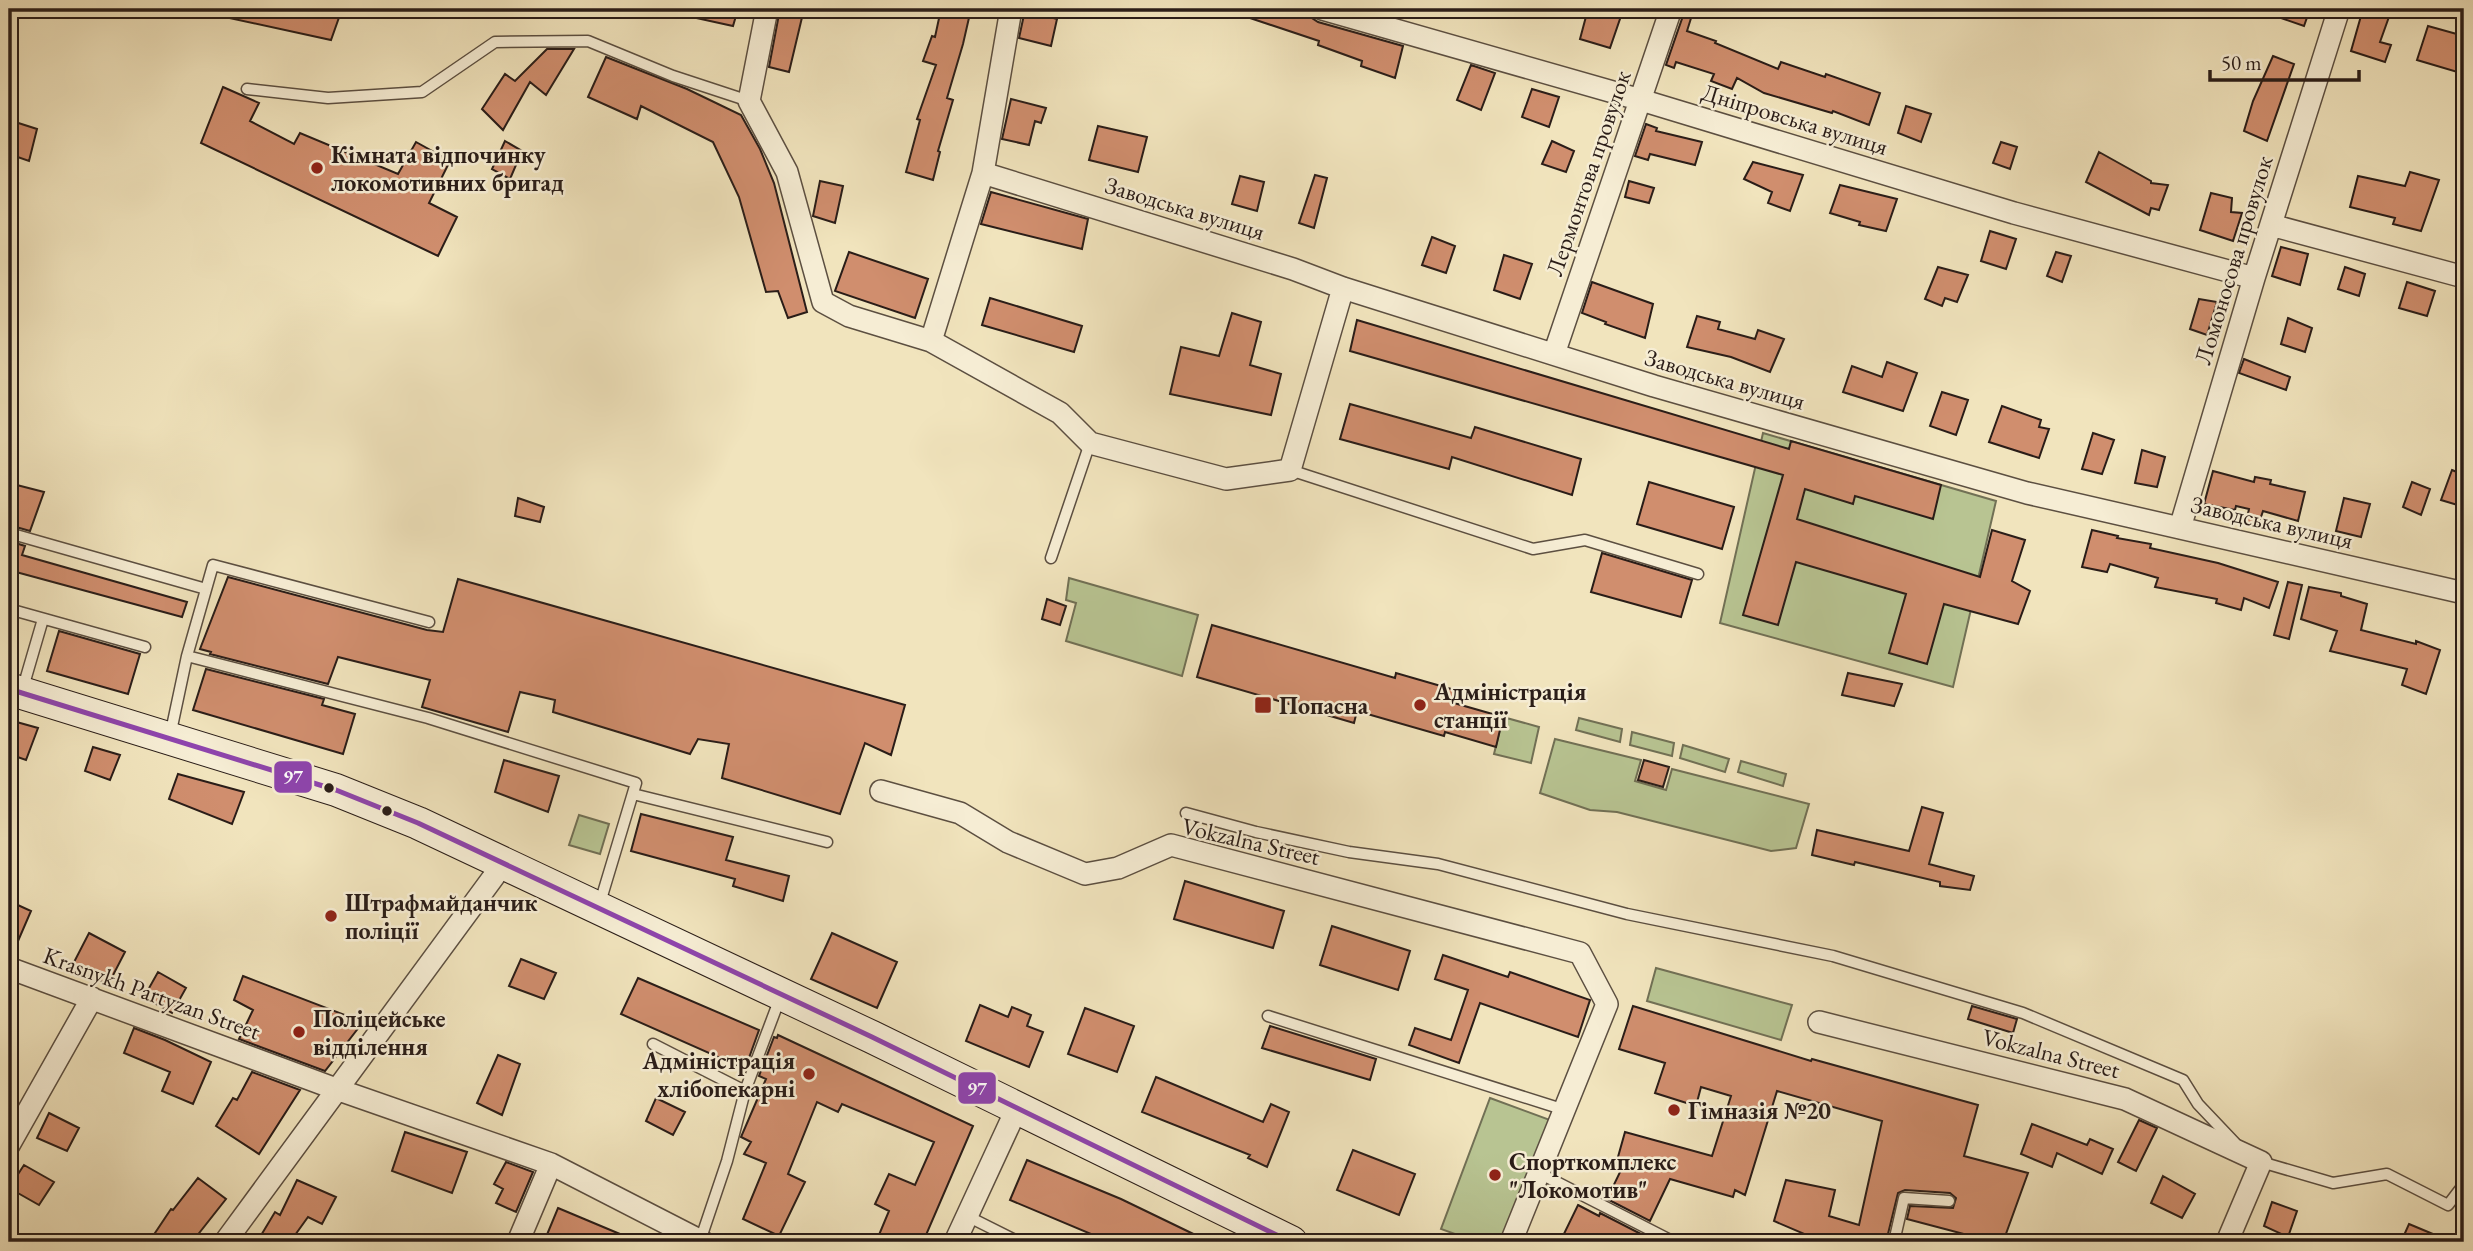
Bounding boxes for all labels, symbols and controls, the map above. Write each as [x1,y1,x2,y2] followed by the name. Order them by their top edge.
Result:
[2210,38,2359,82] scale bar
[2221,49,2262,76] text: 50 m
[1538,66,1638,280] street label: Лермонтова провулок
[1698,76,1892,162] street label: Дніпровська вулиця
[331,139,564,198] place label: Кімната відпочинку локомотивних бригад
[2186,151,2280,368] street label: Ломоносова провулок
[309,160,325,176] marker: Кімната відпочинку локомотивних бригад
[1101,169,1269,247] street label: Заводська вулиця
[1641,341,1809,417] street label: Заводська вулиця
[2188,488,2356,556] street label: Заводська вулиця
[1433,676,1587,735] place label: Адміністрація станції
[1279,690,1369,721] place label: Попасна
[1253,695,1273,715] marker: Попасна
[1412,697,1428,713] marker: Адміністрація станції
[273,760,313,794] line badge: 97
[283,764,304,789] text: 97
[322,781,336,795] unlabelled marker
[380,804,394,818] unlabelled marker
[1179,810,1323,872] street label: Vokzalna Street
[345,887,538,946] place label: Штрафмайданчик поліції
[323,908,339,924] marker: Штрафмайданчик поліції
[39,939,265,1047] street label: Krasnykh Partyzan Street
[313,1003,445,1062] place label: Поліцейське відділення
[1979,1021,2123,1085] street label: Vokzalna Street
[291,1024,307,1040] marker: Поліцейське відділення
[642,1045,795,1104] place label: Адміністрація хлібопекарні
[801,1066,817,1082] marker: Адміністрація хлібопекарні
[957,1071,997,1105] line badge: 97
[967,1076,988,1101] text: 97
[1688,1095,1831,1126] place label: Гімназія №20
[1666,1102,1682,1118] marker: Гімназія №20
[1509,1146,1676,1205] place label: Спорткомплекс "Локомотив"
[1487,1167,1503,1183] marker: Спорткомплекс "Локомотив"

